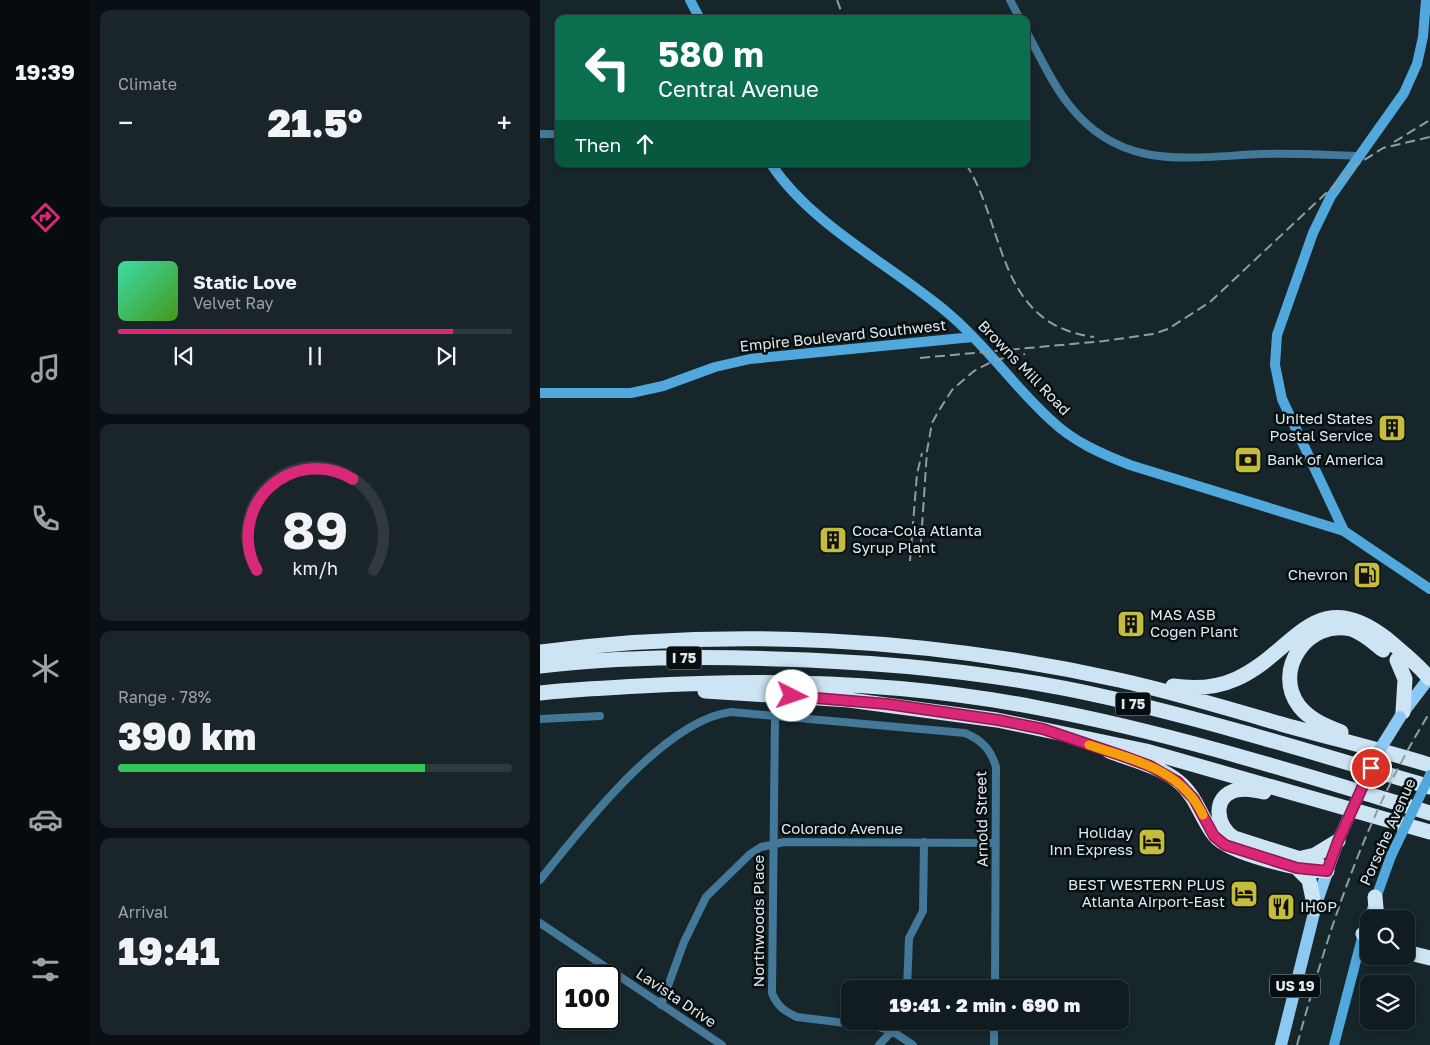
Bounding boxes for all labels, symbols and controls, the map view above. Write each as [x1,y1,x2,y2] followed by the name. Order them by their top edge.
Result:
[658,33,764,75] text: 580 m
[575,35,640,100] icon: left
[15,58,75,85] text: 19:39
[118,74,177,94] text: Climate
[658,75,819,102] text: Central Avenue
[268,100,362,145] text: 21.5°
[118,106,133,139] text: −
[497,106,512,139] text: +
[631,130,659,158] icon: ahead
[575,133,621,156] text: Then
[28,200,63,235] icon: directions
[193,270,297,293] text: Static Love
[193,293,274,313] text: Velvet Ray
[739,315,947,355] street label: Empire Boulevard Southwest
[975,316,1075,418] street label: Browns Mill Road
[170,342,198,370] icon: previous
[301,342,329,370] icon: pause
[432,342,460,370] icon: next
[28,351,63,386] icon: music
[1269,409,1373,444] place label: United States Postal Service
[1377,413,1407,443] building icon: United States Postal Service
[1233,445,1263,475] bank icon: Bank of America
[1267,450,1384,468] place label: Bank of America
[282,498,348,560] text: 89
[28,501,63,536] icon: phone
[852,521,982,556] place label: Coca-Cola Atlanta Syrup Plant
[818,525,848,555] building icon: Coca-Cola Atlanta Syrup Plant
[292,557,338,579] text: km/h
[1352,560,1382,590] fuel station icon: Chevron
[1288,565,1348,583] place label: Chevron
[1150,605,1238,640] place label: MAS ASB Cogen Plant
[1116,609,1146,639] building icon: MAS ASB Cogen Plant
[666,646,702,670] road number: I 75
[28,651,63,686] icon: climate
[765,669,817,721] position arrow
[118,687,211,707] text: Range · 78%
[1116,692,1150,716] road number: I 75
[118,713,256,758] text: 390 km
[1350,747,1392,789] pin
[1357,754,1385,782] icon: arrive
[971,771,991,867] street label: Arnold Street
[1355,775,1419,888] street label: Porsche Avenue
[28,802,63,837] icon: car
[781,819,903,837] street label: Colorado Avenue
[1049,823,1134,858] place label: Holiday Inn Express
[1137,827,1167,857] hotel icon: Holiday Inn Express
[749,854,767,987] street label: Northwoods Place
[1068,875,1225,910] place label: BEST WESTERN PLUS Atlanta Airport-East
[1229,879,1259,909] hotel icon: BEST WESTERN PLUS Atlanta Airport-East
[1266,892,1296,922] restaurant icon: IHOP
[1300,897,1337,915] place label: IHOP
[118,902,168,922] text: Arrival
[1360,910,1415,1030] map controls
[1360,910,1415,965] button: search
[118,928,220,973] text: 19:41
[28,952,63,987] icon: filters
[633,964,720,1031] street label: Lavista Drive
[555,965,620,1030] speed limit sign: 100
[1270,974,1320,998] road number: US 19
[1360,975,1415,1030] button: layers
[890,993,1080,1016] text: 19:41 · 2 min · 690 m

